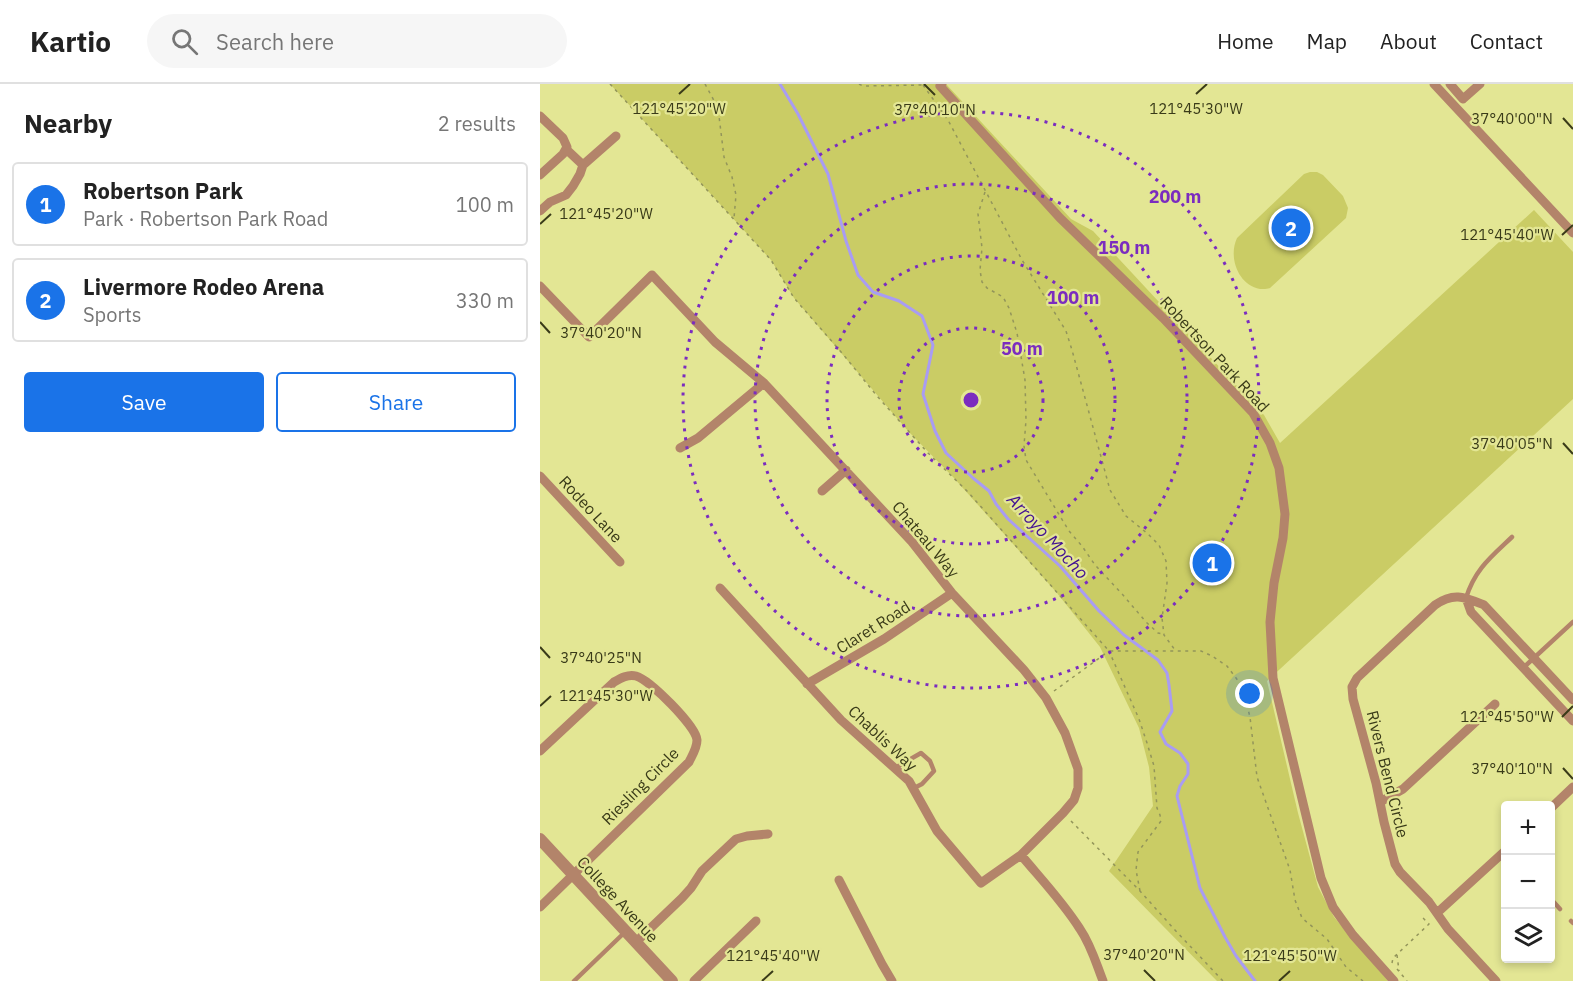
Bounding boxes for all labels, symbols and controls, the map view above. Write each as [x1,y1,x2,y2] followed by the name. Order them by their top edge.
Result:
[147,14,567,68] search box
[30,23,111,60] text: Kartio
[168,25,201,58] icon: search
[216,27,334,56] text: Search here
[1217,27,1274,55] text: Home
[1307,27,1347,55] text: Map
[1380,27,1437,55] text: About
[1470,27,1543,55] text: Contact
[632,99,726,118] text: 121°45'20"W
[1149,99,1243,118] text: 121°45'30"W
[894,100,976,119] text: 37°40'10"N
[24,106,112,140] text: Nearby
[1471,109,1553,128] text: 37°40'00"N
[438,110,516,137] text: 2 results
[83,176,243,205] text: Robertson Park
[1149,185,1201,208] text: 200 m
[40,191,52,218] text: 1
[456,191,514,218] text: 100 m
[559,204,653,223] text: 121°45'20"W
[83,205,328,232] text: Park · Robertson Park Road
[1272,206,1311,250] pin: 2
[1460,225,1554,244] text: 121°45'40"W
[1098,236,1150,259] text: 150 m
[83,272,324,301] text: Livermore Rodeo Arena
[1047,286,1099,309] text: 100 m
[40,287,52,314] text: 2
[456,287,514,314] text: 330 m
[1156,292,1274,416] street label: Robertson Park Road
[83,301,142,328] text: Sports
[560,323,642,342] text: 37°40'20"N
[1001,337,1043,360] text: 50 m
[24,372,264,432] button: Save
[276,372,516,432] button: Share
[961,390,981,410] centre of rings
[1471,434,1553,453] text: 37°40'05"N
[555,471,627,547] street label: Rodeo Lane
[1002,487,1094,584] water label: Arroyo Mocho
[888,497,964,581] street label: Chateau Way
[1192,540,1232,586] pin: 1
[832,596,914,658] street label: Claret Road
[560,648,642,667] text: 37°40'25"N
[1235,679,1264,708] your location
[559,686,653,705] text: 121°45'30"W
[844,701,922,775] street label: Chablis Way
[1460,707,1554,726] text: 121°45'50"W
[1363,708,1414,840] street label: Rivers Bend Circle
[597,743,683,829] street label: Riesling Circle
[1471,759,1553,778] text: 37°40'10"N
[1501,801,1555,963] map controls
[1501,801,1555,855] button: +
[573,852,663,946] street label: College Avenue
[1501,855,1555,909] button: −
[1501,909,1555,963] button: layers
[1103,945,1185,964] text: 37°40'20"N
[726,946,820,965] text: 121°45'40"W
[1243,946,1337,965] text: 121°45'50"W

